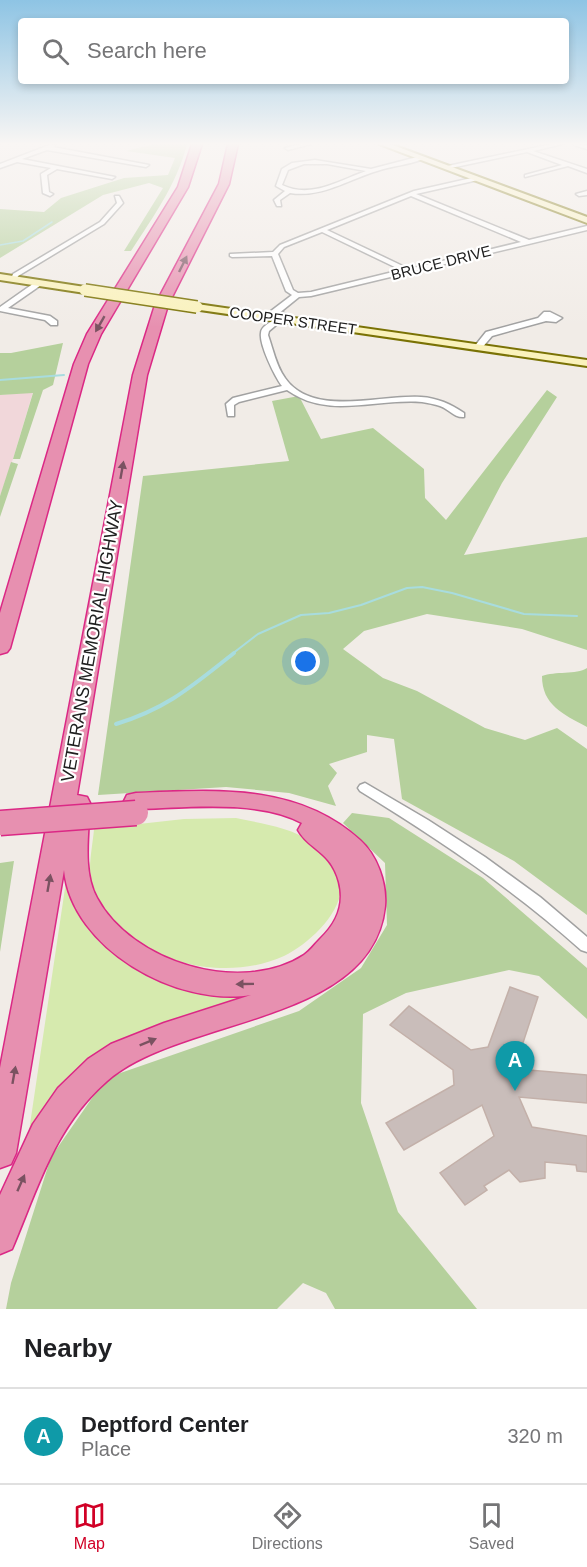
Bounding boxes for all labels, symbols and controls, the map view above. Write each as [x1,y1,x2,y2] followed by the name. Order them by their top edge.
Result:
[18,18,569,84] search box
[39,35,72,68] icon: search
[87,38,207,63] text: Search here
[389,242,493,283] street label: BRUCE DRIVE
[178,256,187,273] one-way arrow
[228,303,358,338] street label: COOPER STREET
[95,316,105,333] one-way arrow
[118,460,127,479] one-way arrow
[57,498,127,784] street label: VETERANS MEMORIAL HIGHWAY
[291,647,320,676] your location
[45,874,54,893] one-way arrow
[235,979,254,989] one-way arrow
[139,1037,157,1047] one-way arrow
[496,1042,534,1091] pin: A
[10,1065,19,1084] one-way arrow
[17,1174,26,1191] one-way arrow
[24,1333,112,1363] text: Nearby
[81,1412,248,1437] text: Deptford Center
[36,1425,51,1447] text: A
[507,1425,563,1447] text: 320 m
[81,1438,131,1460] text: Place
[73,1499,106,1553] tab: Map
[252,1499,323,1553] tab: Directions
[469,1499,514,1553] tab: Saved

